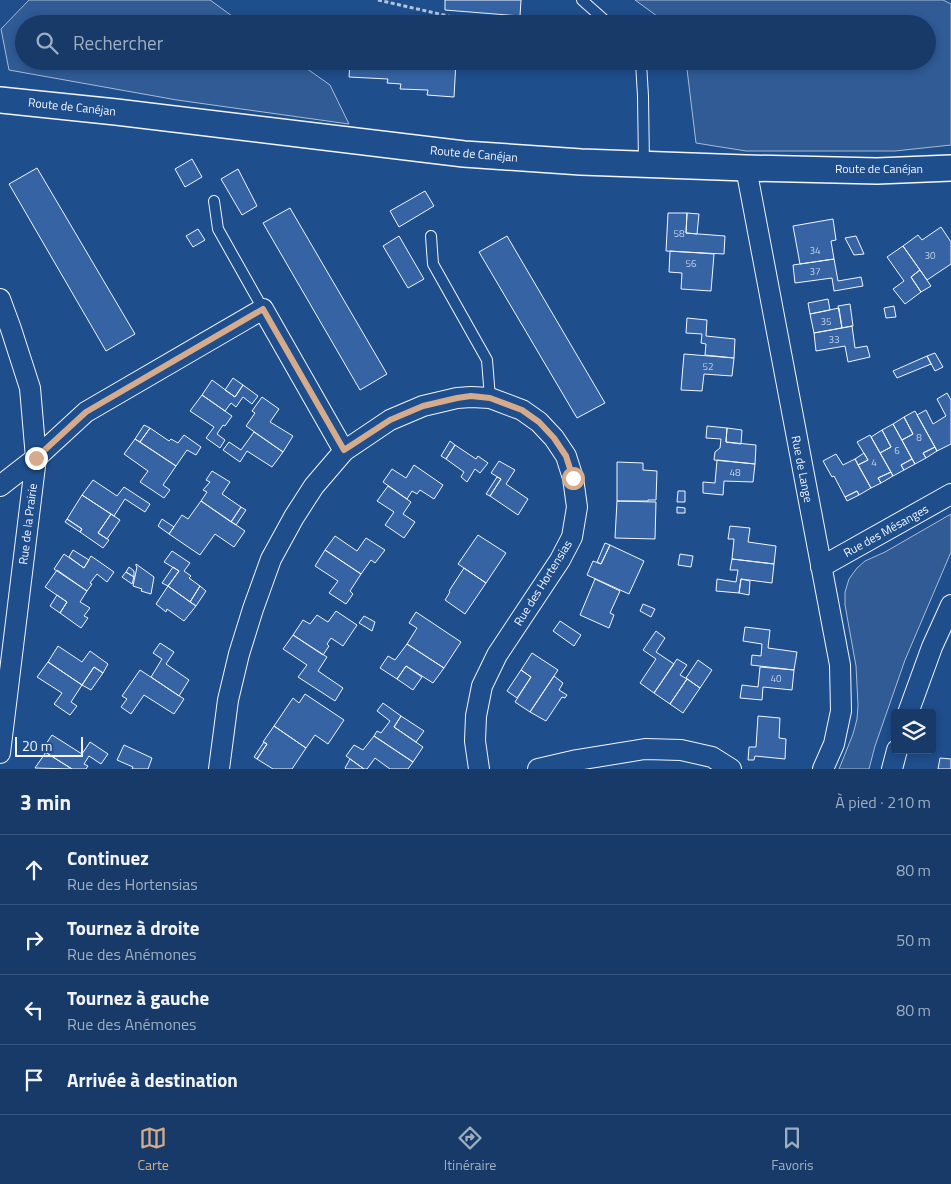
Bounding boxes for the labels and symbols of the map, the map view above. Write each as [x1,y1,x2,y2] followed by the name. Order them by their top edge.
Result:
[27,92,117,121] street label: Route de Canéjan
[429,140,519,167] street label: Route de Canéjan
[835,159,923,178] street label: Route de Canéjan
[673,226,685,241] house number: 58
[809,243,821,258] house number: 34
[924,248,936,263] house number: 30
[685,256,697,271] house number: 56
[809,264,821,279] house number: 37
[820,314,832,329] house number: 35
[828,332,840,347] house number: 33
[702,359,714,374] house number: 52
[916,430,922,445] house number: 8
[787,434,818,504] street label: Rue de Lange
[894,443,900,458] house number: 6
[25,447,48,470] route end
[871,455,877,470] house number: 4
[729,465,741,480] house number: 48
[562,467,585,490] route start
[13,482,42,566] street label: Rue de la Prairie
[840,499,932,562] street label: Rue des Mésanges
[509,536,577,629] street label: Rue des Hortensias
[770,671,782,686] house number: 40
[15,734,82,757] scale bar

